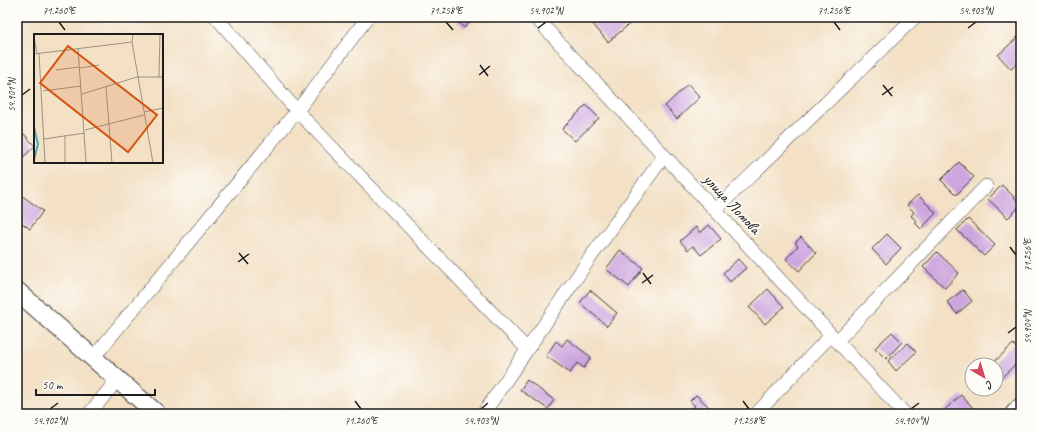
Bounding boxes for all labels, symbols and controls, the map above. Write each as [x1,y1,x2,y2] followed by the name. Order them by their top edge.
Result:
[43,4,77,17] text: 71.260°E
[430,4,464,17] text: 71.258°E
[529,4,565,17] text: 54.902°N
[818,4,852,17] text: 71.256°E
[959,4,995,17] text: 54.903°N
[34,34,163,163] inset map
[5,76,18,112] text: 54.901°N
[698,169,766,239] street label: улица Ломова
[1021,237,1034,271] text: 71.256°E
[1021,308,1034,344] text: 54.904°N
[964,357,1004,397] north arrow
[36,371,155,397] scale bar
[42,377,64,393] text: 50 m
[982,378,997,393] text: С
[33,414,69,427] text: 54.902°N
[345,414,379,427] text: 71.260°E
[464,414,500,427] text: 54.903°N
[733,414,767,427] text: 71.258°E
[894,414,930,427] text: 54.904°N

